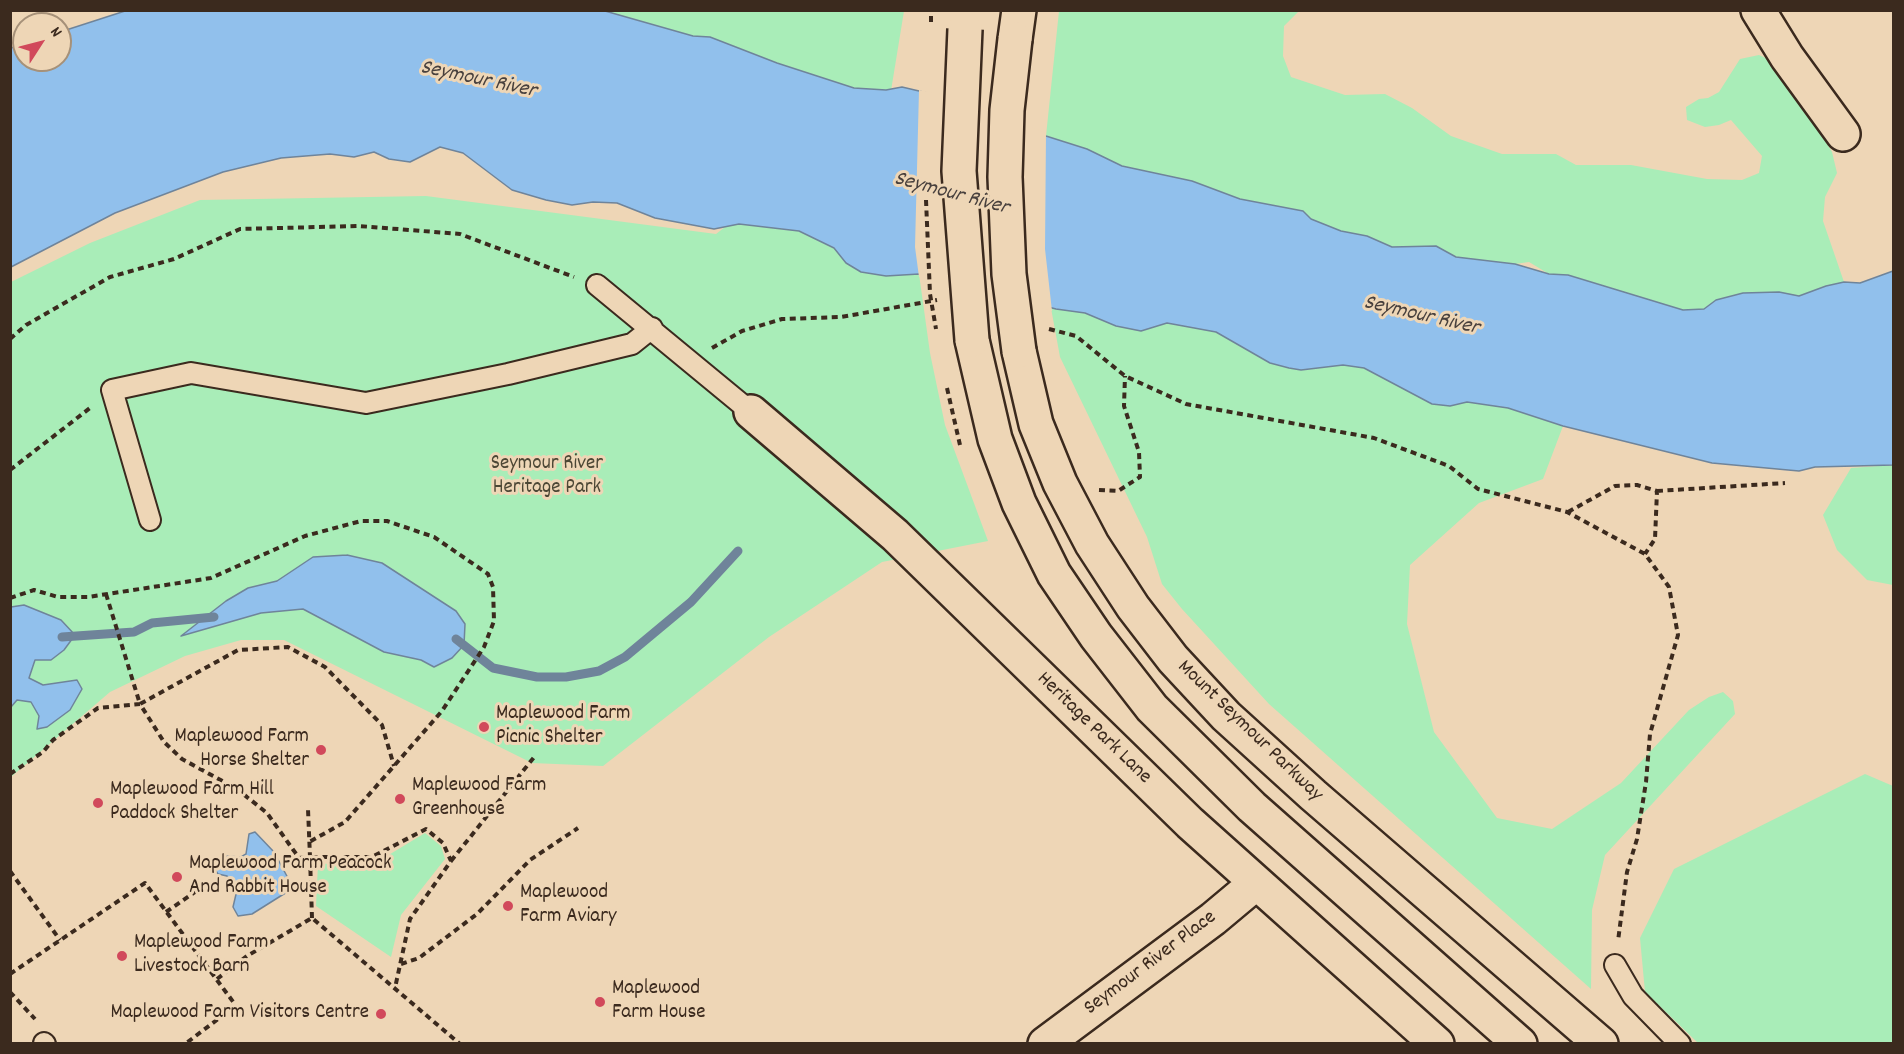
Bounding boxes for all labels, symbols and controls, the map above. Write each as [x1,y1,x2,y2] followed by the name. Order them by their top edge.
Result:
[12,12,72,72] north arrow
[44,22,67,42] text: N
[418,56,538,106] water label: Seymour River
[891,167,1011,223] water label: Seymour River
[1361,291,1481,343] water label: Seymour River
[491,452,603,502] park label: Seymour River Heritage Park
[1171,656,1327,808] street label: Mount Seymour Parkway
[1030,668,1156,790] street label: Heritage Park Lane
[496,702,630,752] place label: Maplewood Farm Picnic Shelter
[477,720,491,734] marker: Maplewood Farm Picnic Shelter
[175,725,309,775] place label: Maplewood Farm Horse Shelter
[314,743,328,757] marker: Maplewood Farm Horse Shelter
[412,774,546,824] place label: Maplewood Farm Greenhouse
[110,778,274,828] place label: Maplewood Farm Hill Paddock Shelter
[393,792,407,806] marker: Maplewood Farm Greenhouse
[91,796,105,810] marker: Maplewood Farm Hill Paddock Shelter
[189,852,392,902] place label: Maplewood Farm Peacock And Rabbit House
[170,870,184,884] marker: Maplewood Farm Peacock And Rabbit House
[520,881,616,931] place label: Maplewood Farm Aviary
[501,899,515,913] marker: Maplewood Farm Aviary
[1080,906,1222,1022] street label: Seymour River Place
[134,931,268,981] place label: Maplewood Farm Livestock Barn
[115,949,129,963] marker: Maplewood Farm Livestock Barn
[612,977,705,1027] place label: Maplewood Farm House
[593,995,607,1009] marker: Maplewood Farm House
[111,1001,369,1027] place label: Maplewood Farm Visitors Centre
[374,1007,388,1021] marker: Maplewood Farm Visitors Centre

